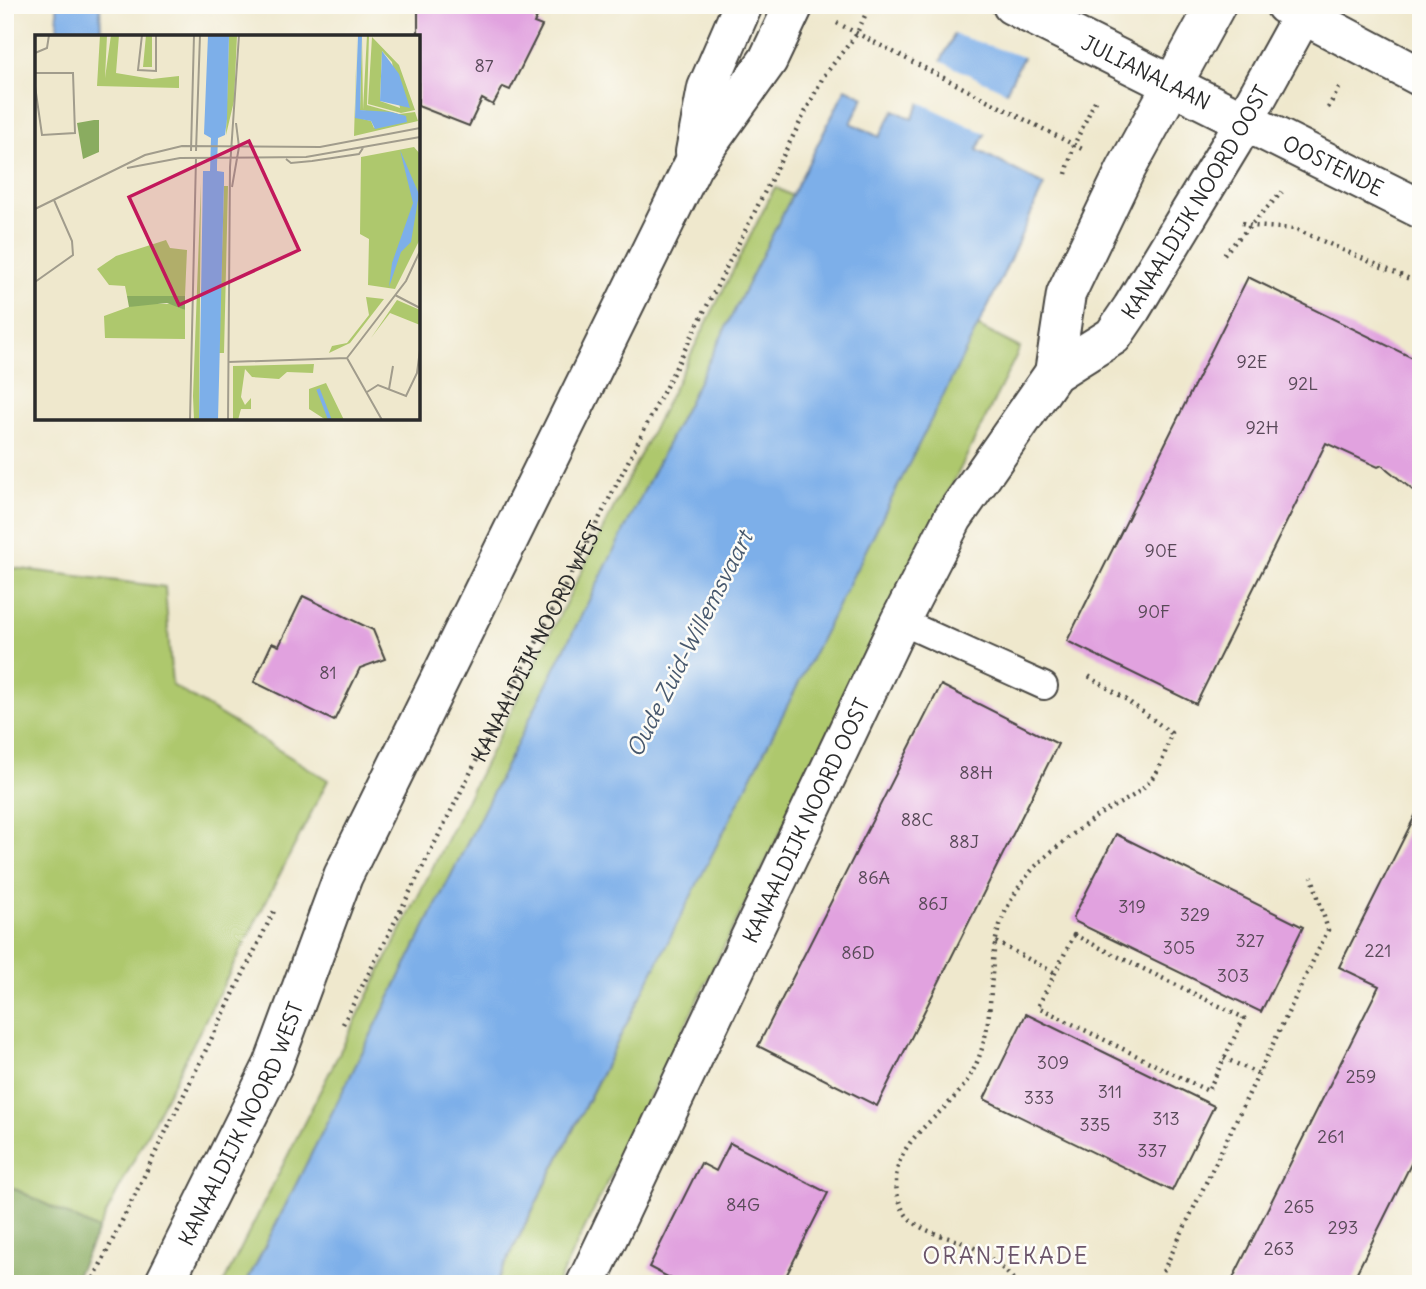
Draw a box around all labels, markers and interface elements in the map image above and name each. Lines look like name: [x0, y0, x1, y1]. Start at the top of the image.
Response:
street label: JULIANALAAN: [1077, 29, 1215, 115]
inset map: [35, 35, 420, 420]
house number: 87: [474, 54, 494, 77]
street label: KANAALDIJK NOORD OOST: [1115, 80, 1275, 324]
street label: OOSTENDE: [1278, 129, 1388, 202]
house number: 92E: [1237, 350, 1267, 373]
house number: 92L: [1288, 372, 1318, 395]
house number: 92H: [1245, 416, 1279, 439]
street label: KANAALDIJK NOORD WEST: [465, 516, 609, 766]
water label: Oude Zuid-Willemsvaart: [619, 523, 760, 762]
house number: 90E: [1145, 539, 1177, 562]
house number: 90F: [1138, 600, 1170, 623]
house number: 81: [319, 661, 337, 684]
street label: KANAALDIJK NOORD OOST: [736, 694, 875, 947]
house number: 88H: [959, 761, 993, 784]
house number: 88C: [901, 808, 933, 831]
house number: 88J: [949, 830, 979, 853]
house number: 86A: [858, 866, 890, 889]
house number: 86J: [918, 892, 948, 915]
house number: 319: [1118, 895, 1146, 918]
house number: 329: [1180, 903, 1210, 926]
house number: 327: [1236, 929, 1265, 952]
house number: 305: [1163, 936, 1195, 959]
house number: 221: [1365, 939, 1391, 962]
house number: 86D: [841, 941, 875, 964]
house number: 303: [1217, 964, 1249, 987]
street label: KANAALDIJK NOORD WEST: [172, 998, 309, 1250]
house number: 309: [1037, 1051, 1069, 1074]
house number: 259: [1346, 1065, 1376, 1088]
house number: 311: [1098, 1080, 1122, 1103]
house number: 333: [1024, 1086, 1054, 1109]
house number: 313: [1152, 1107, 1180, 1130]
house number: 335: [1080, 1113, 1110, 1136]
house number: 261: [1317, 1125, 1345, 1148]
house number: 337: [1137, 1139, 1167, 1162]
house number: 84G: [726, 1193, 760, 1216]
house number: 265: [1284, 1195, 1314, 1218]
house number: 293: [1328, 1216, 1358, 1239]
house number: 263: [1264, 1237, 1294, 1260]
district label: ORANJEKADE: [922, 1241, 1090, 1270]

